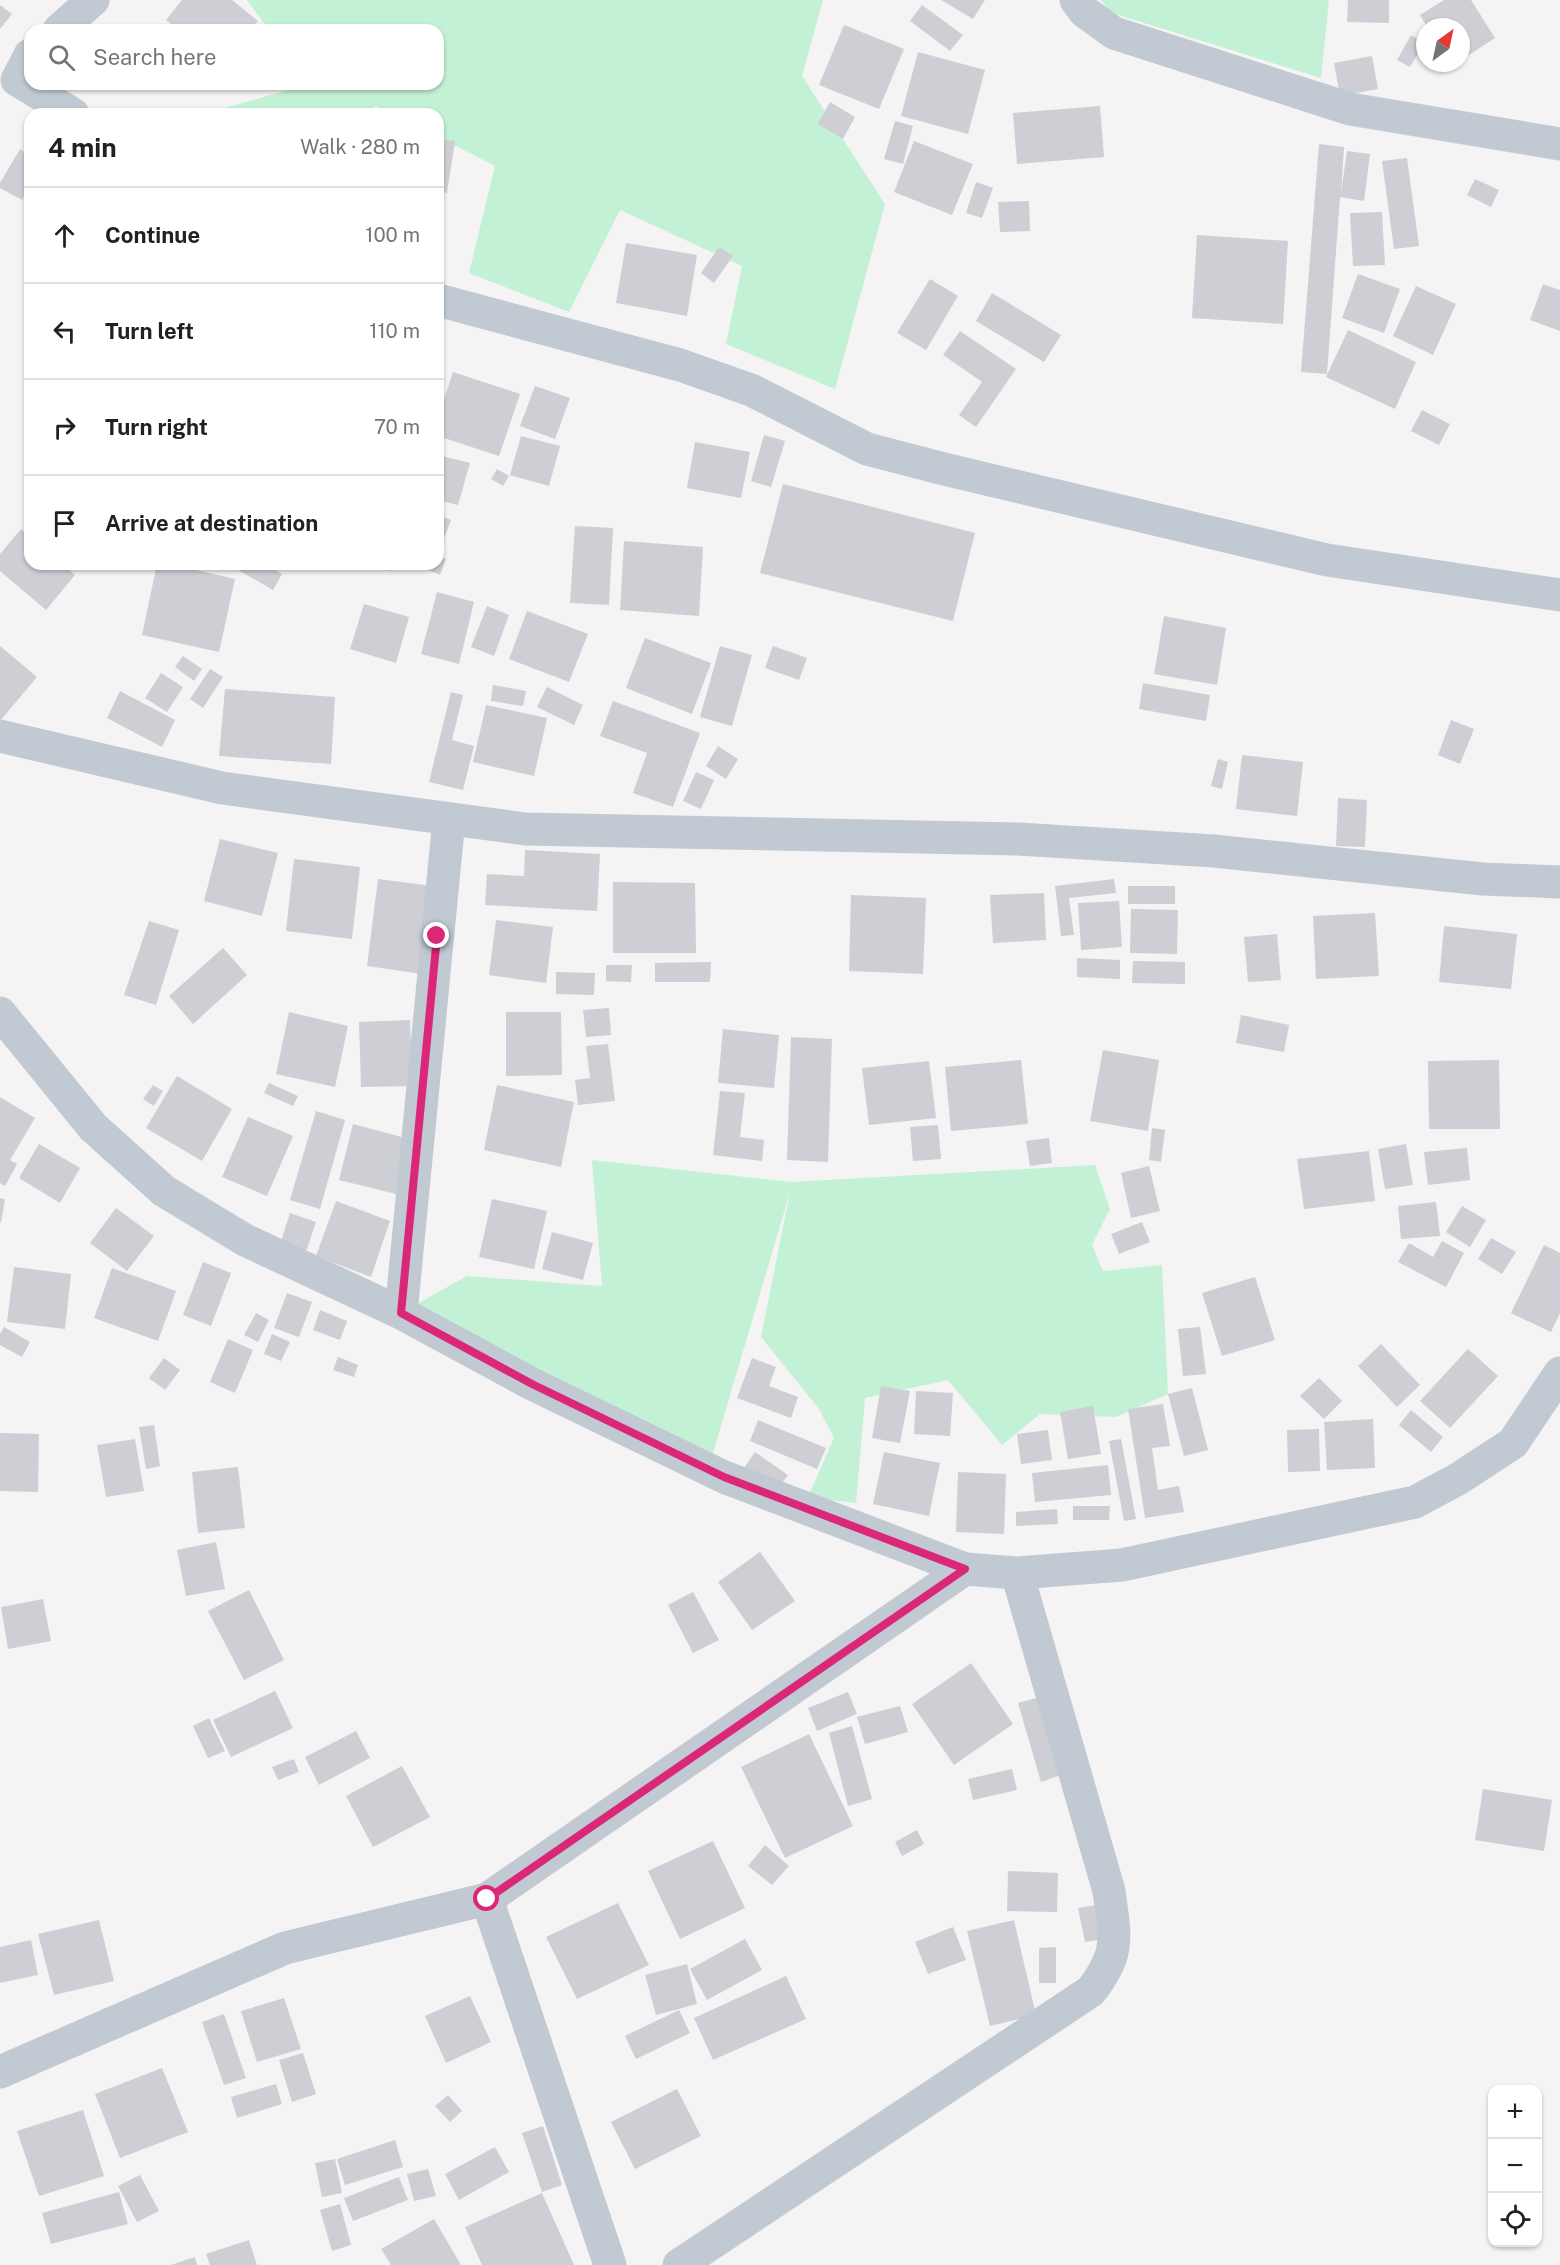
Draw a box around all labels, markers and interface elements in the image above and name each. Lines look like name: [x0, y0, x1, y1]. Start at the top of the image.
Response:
north arrow: [1416, 18, 1470, 72]
search box: [24, 24, 444, 90]
icon: search: [45, 41, 78, 74]
text: Search here: [93, 44, 217, 70]
text: 4 min: [48, 132, 117, 163]
text: Walk · 280 m: [300, 135, 420, 159]
icon: ahead: [48, 219, 81, 252]
text: Continue: [105, 222, 200, 248]
text: 100 m: [365, 223, 420, 247]
icon: left: [48, 315, 81, 348]
text: Turn left: [105, 318, 194, 344]
text: 110 m: [369, 319, 420, 343]
icon: right: [48, 411, 81, 444]
text: Turn right: [105, 414, 208, 440]
text: 70 m: [374, 415, 420, 439]
icon: arrive: [48, 507, 81, 540]
text: Arrive at destination: [105, 510, 318, 536]
route end: [423, 922, 449, 948]
route start: [473, 1885, 499, 1911]
map controls: [1488, 2085, 1542, 2247]
button: +: [1488, 2085, 1542, 2139]
button: −: [1488, 2139, 1542, 2193]
button: locate: [1488, 2193, 1542, 2247]

